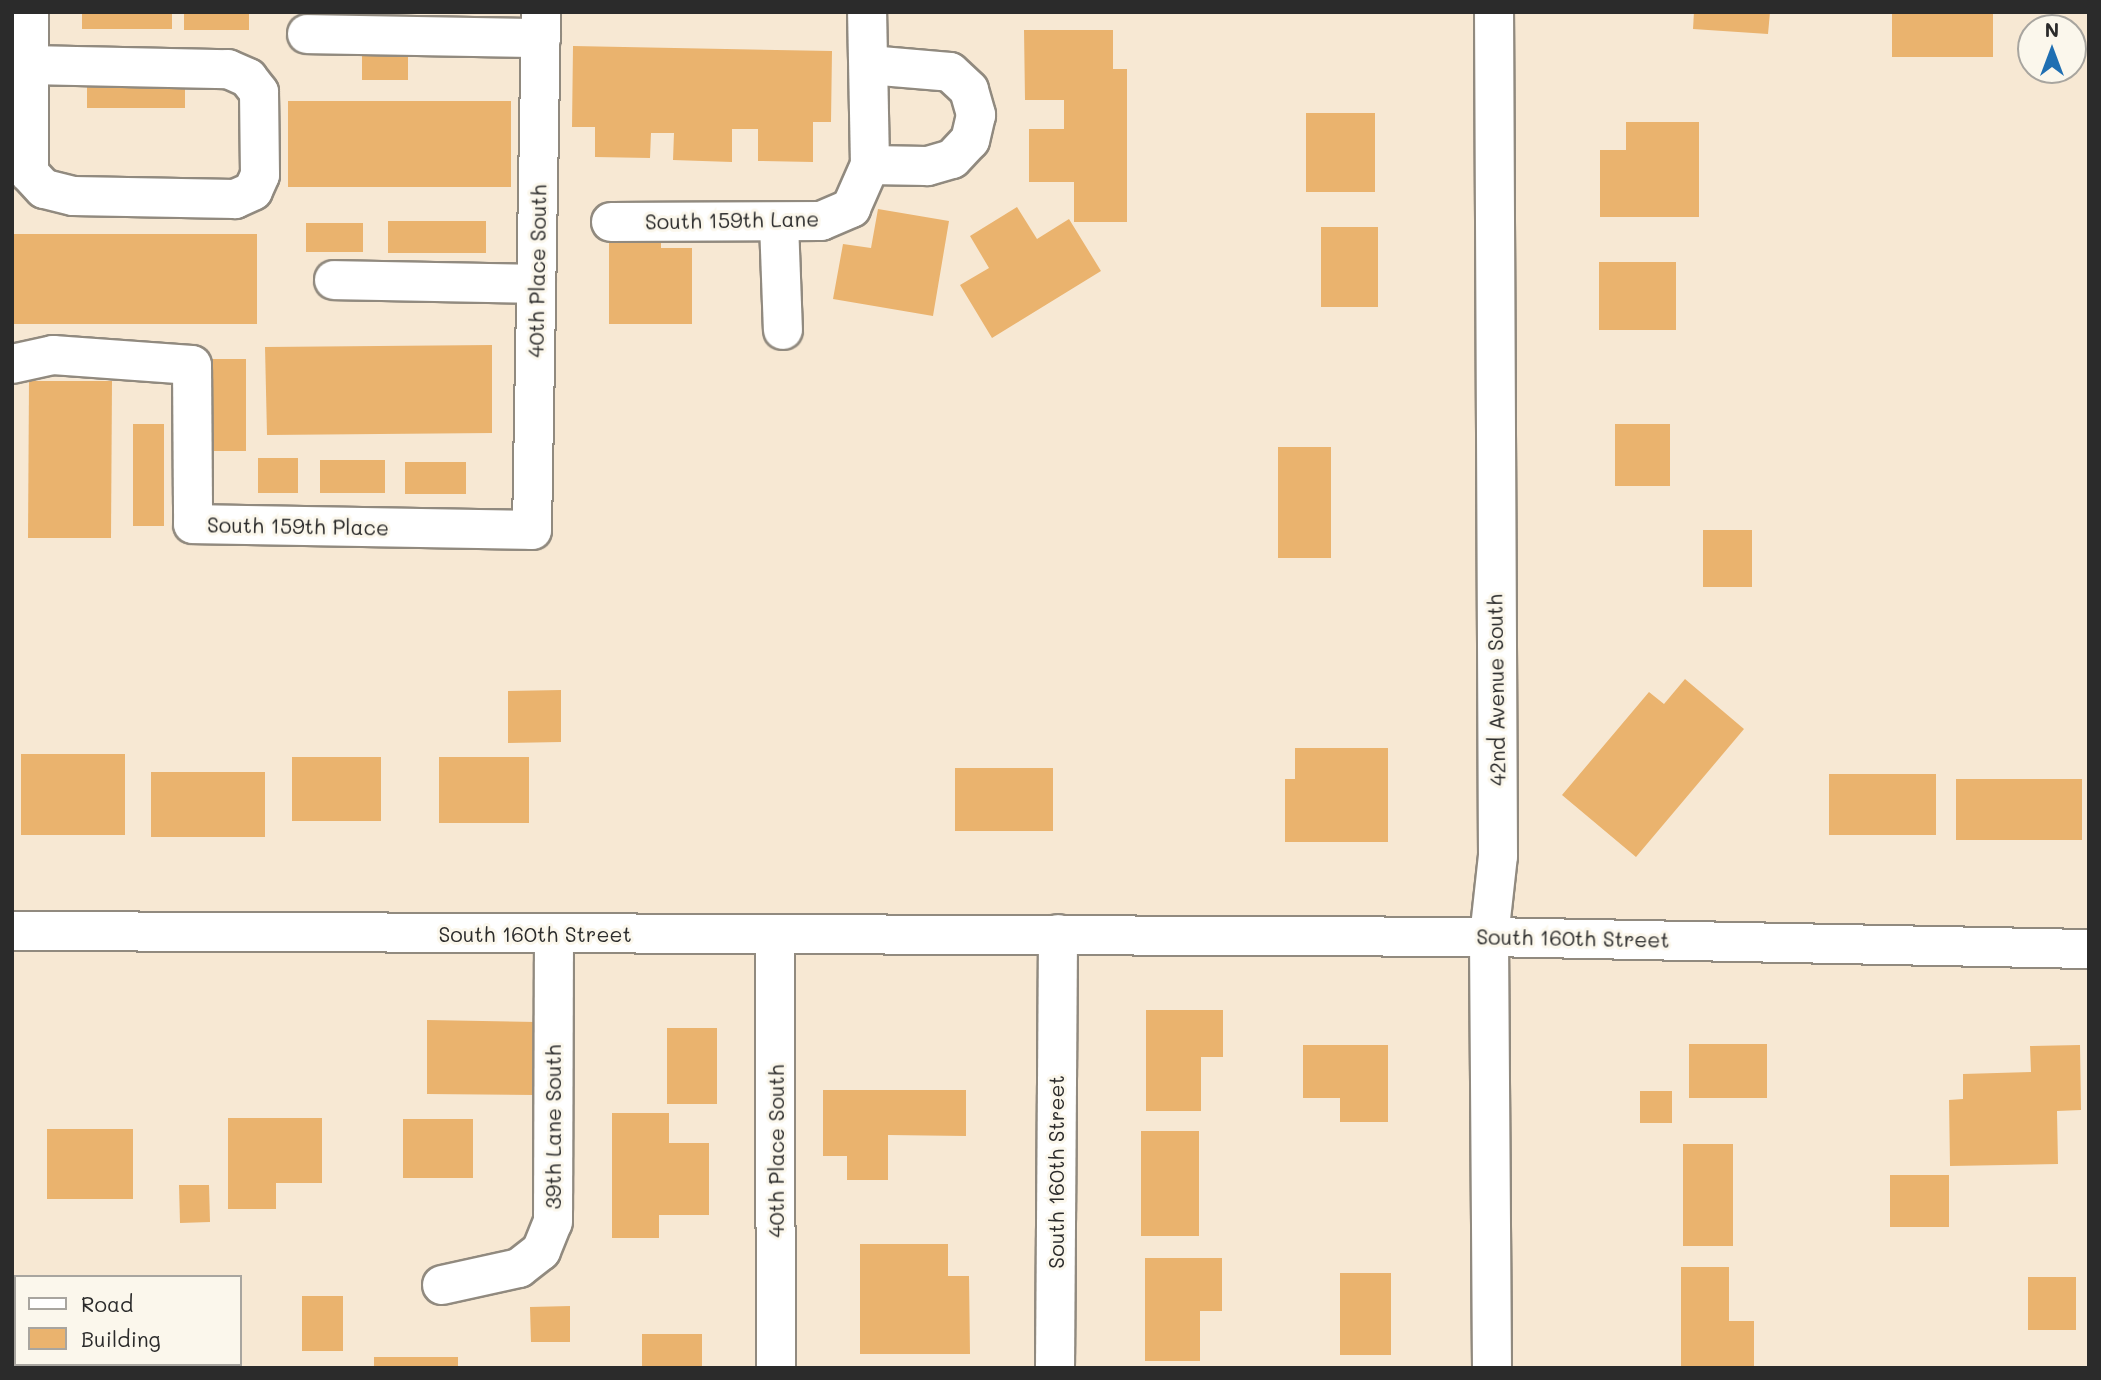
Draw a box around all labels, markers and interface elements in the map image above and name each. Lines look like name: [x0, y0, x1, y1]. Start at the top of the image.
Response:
north arrow: [2017, 14, 2087, 84]
text: N: [2045, 17, 2059, 42]
street label: 40th Place South: [523, 184, 551, 358]
street label: South 159th Lane: [645, 206, 819, 234]
street label: South 159th Place: [207, 512, 389, 540]
street label: 42nd Avenue South: [1482, 594, 1510, 786]
street label: South 160th Street: [438, 921, 632, 947]
street label: South 160th Street: [1476, 924, 1670, 952]
street label: 39th Lane South: [540, 1045, 566, 1209]
street label: 40th Place South: [763, 1064, 789, 1238]
street label: South 160th Street: [1043, 1075, 1069, 1269]
legend: [14, 1275, 242, 1366]
text: Road: [81, 1290, 133, 1317]
text: Building: [81, 1325, 161, 1352]

